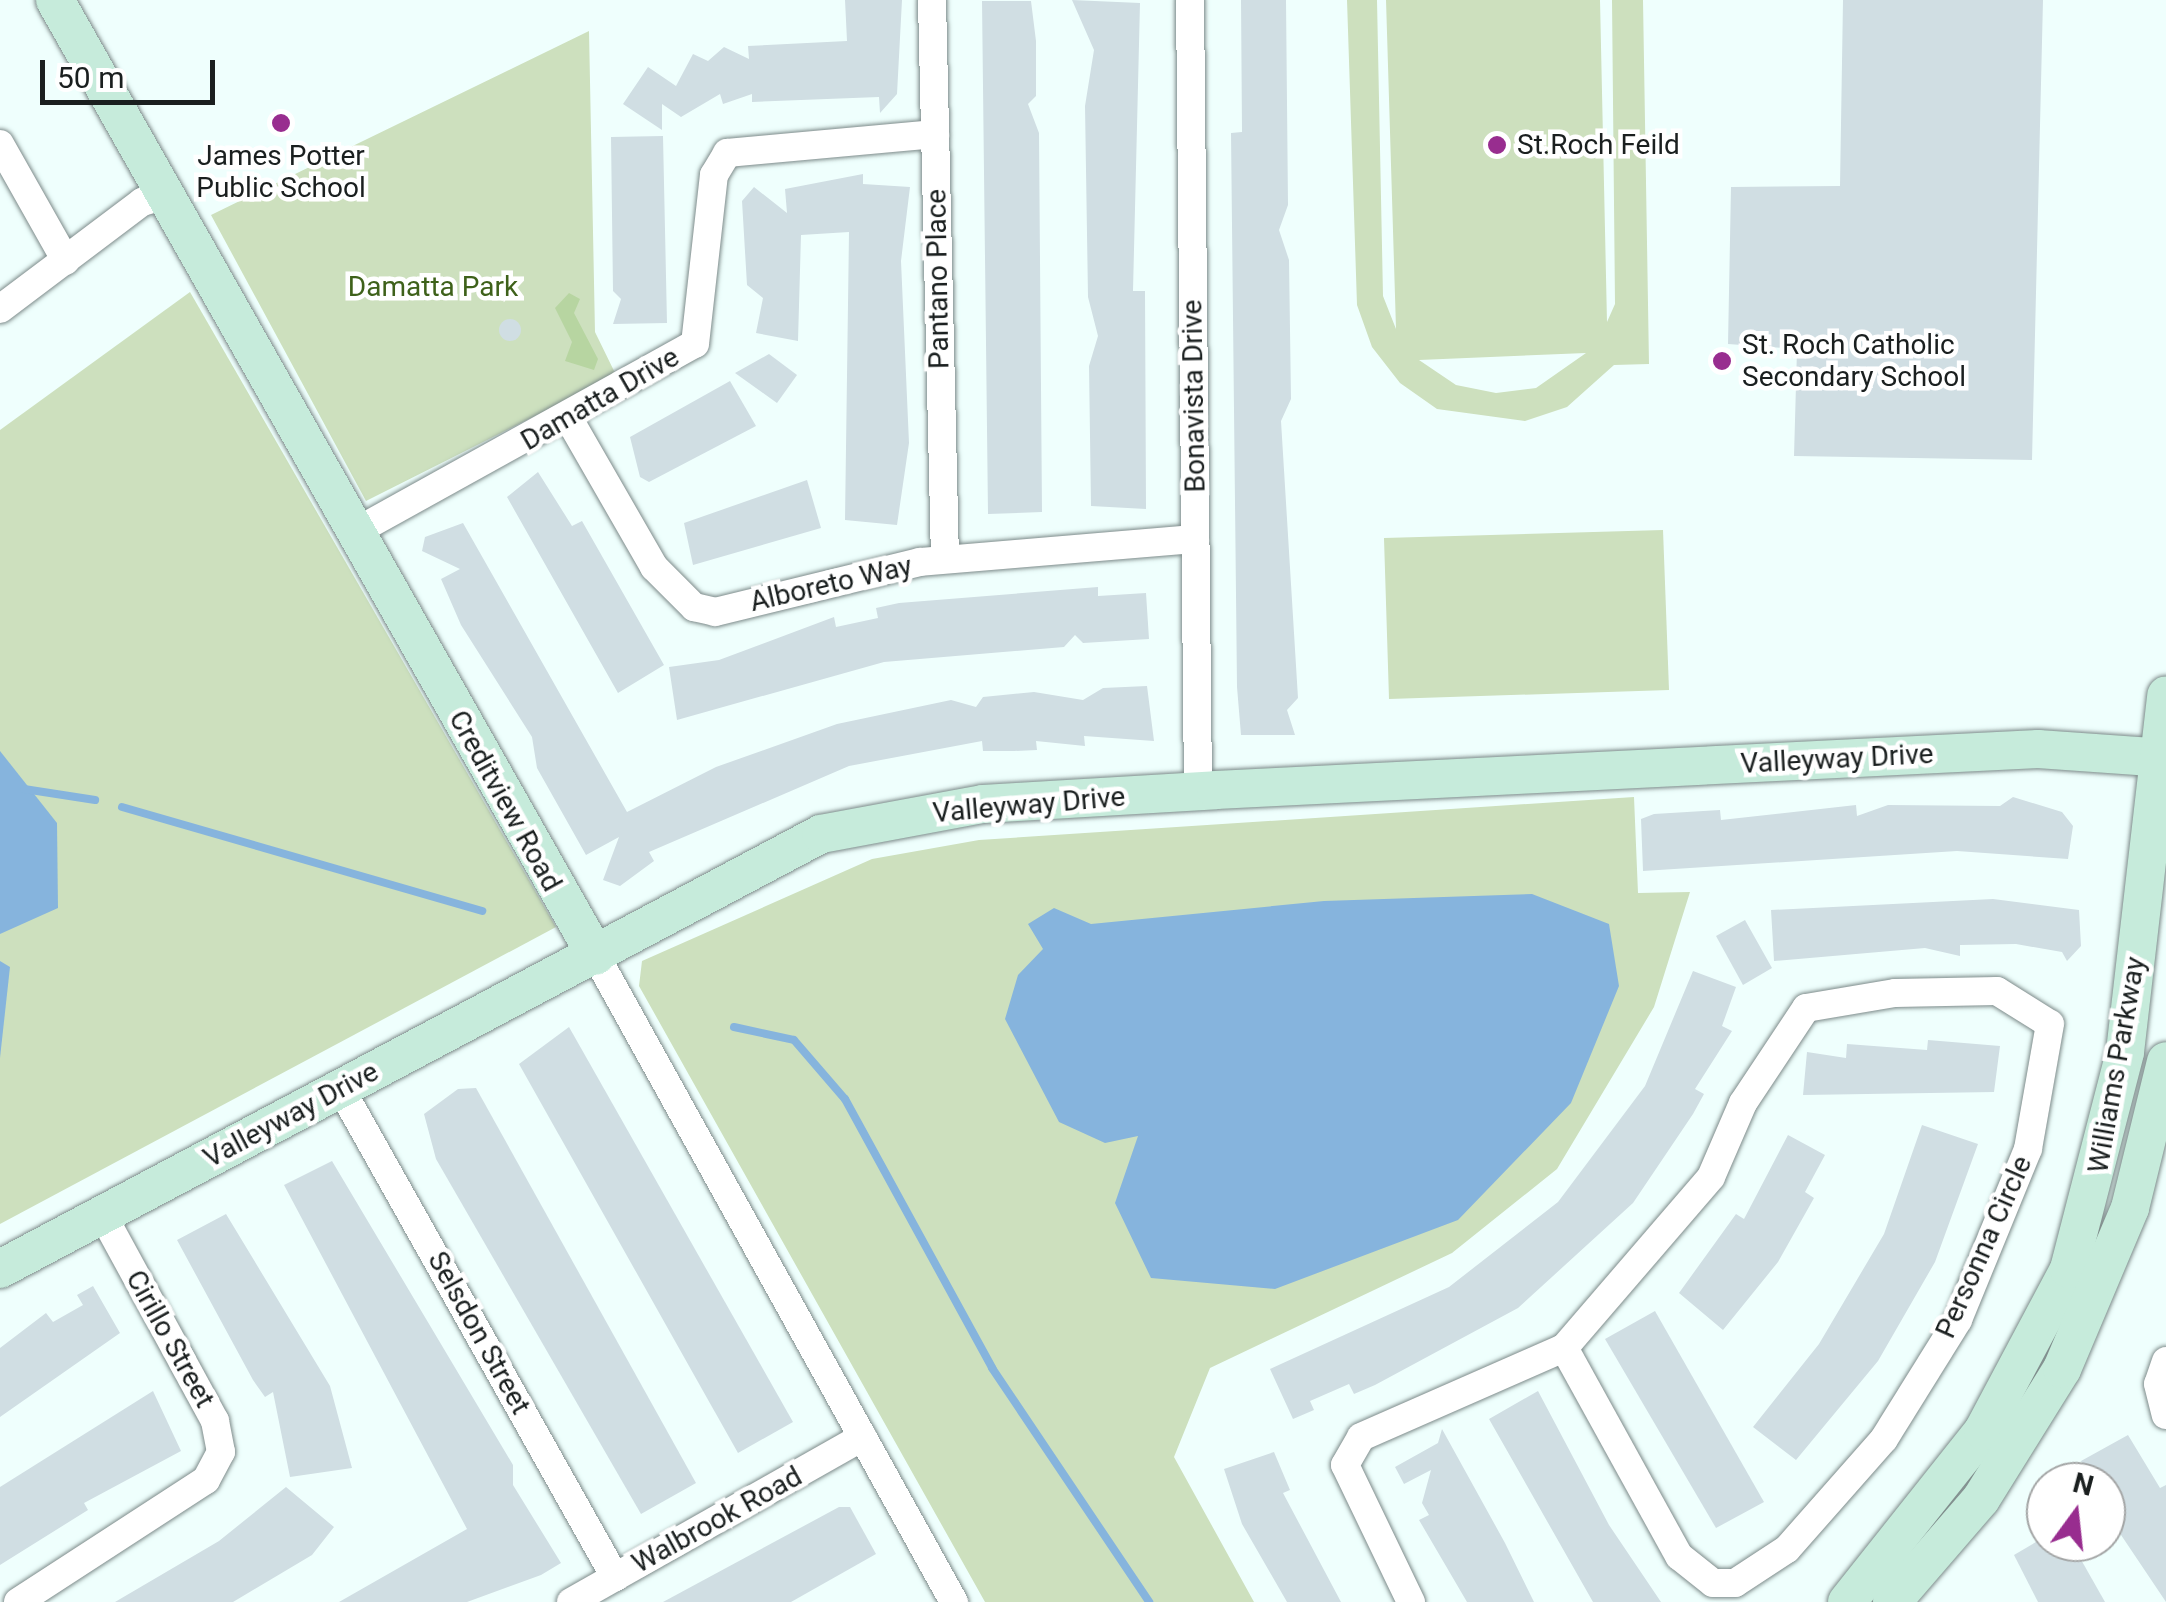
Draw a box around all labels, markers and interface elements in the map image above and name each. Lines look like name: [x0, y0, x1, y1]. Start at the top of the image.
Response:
scale bar: [45, 40, 220, 102]
text: 50 m: [57, 60, 124, 95]
marker: James Potter Public School: [270, 112, 292, 134]
place label: St.Roch Feild: [1517, 128, 1680, 162]
marker: St.Roch Feild: [1486, 134, 1508, 156]
place label: James Potter Public School: [196, 139, 366, 205]
street label: Pantano Place: [920, 189, 956, 369]
park label: Damatta Park: [348, 270, 518, 304]
street label: Bonavista Drive: [1176, 299, 1212, 493]
place label: St. Roch Catholic Secondary School: [1742, 328, 1966, 394]
street label: Damatta Drive: [515, 340, 685, 458]
marker: St. Roch Catholic Secondary School: [1711, 350, 1733, 372]
street label: Alboreto Way: [747, 549, 915, 619]
street label: Creditview Road: [441, 705, 569, 897]
street label: Valleyway Drive: [1740, 737, 1934, 781]
street label: Valleyway Drive: [931, 780, 1127, 830]
street label: Williams Parkway: [2081, 954, 2153, 1176]
street label: Valleyway Drive: [198, 1055, 384, 1175]
street label: Personna Circle: [1929, 1151, 2039, 1343]
street label: Selsdon Street: [420, 1246, 538, 1420]
street label: Cirillo Street: [119, 1265, 221, 1413]
street label: Walbrook Road: [626, 1460, 808, 1580]
north arrow: [2026, 1462, 2126, 1562]
text: N: [2070, 1466, 2097, 1503]

